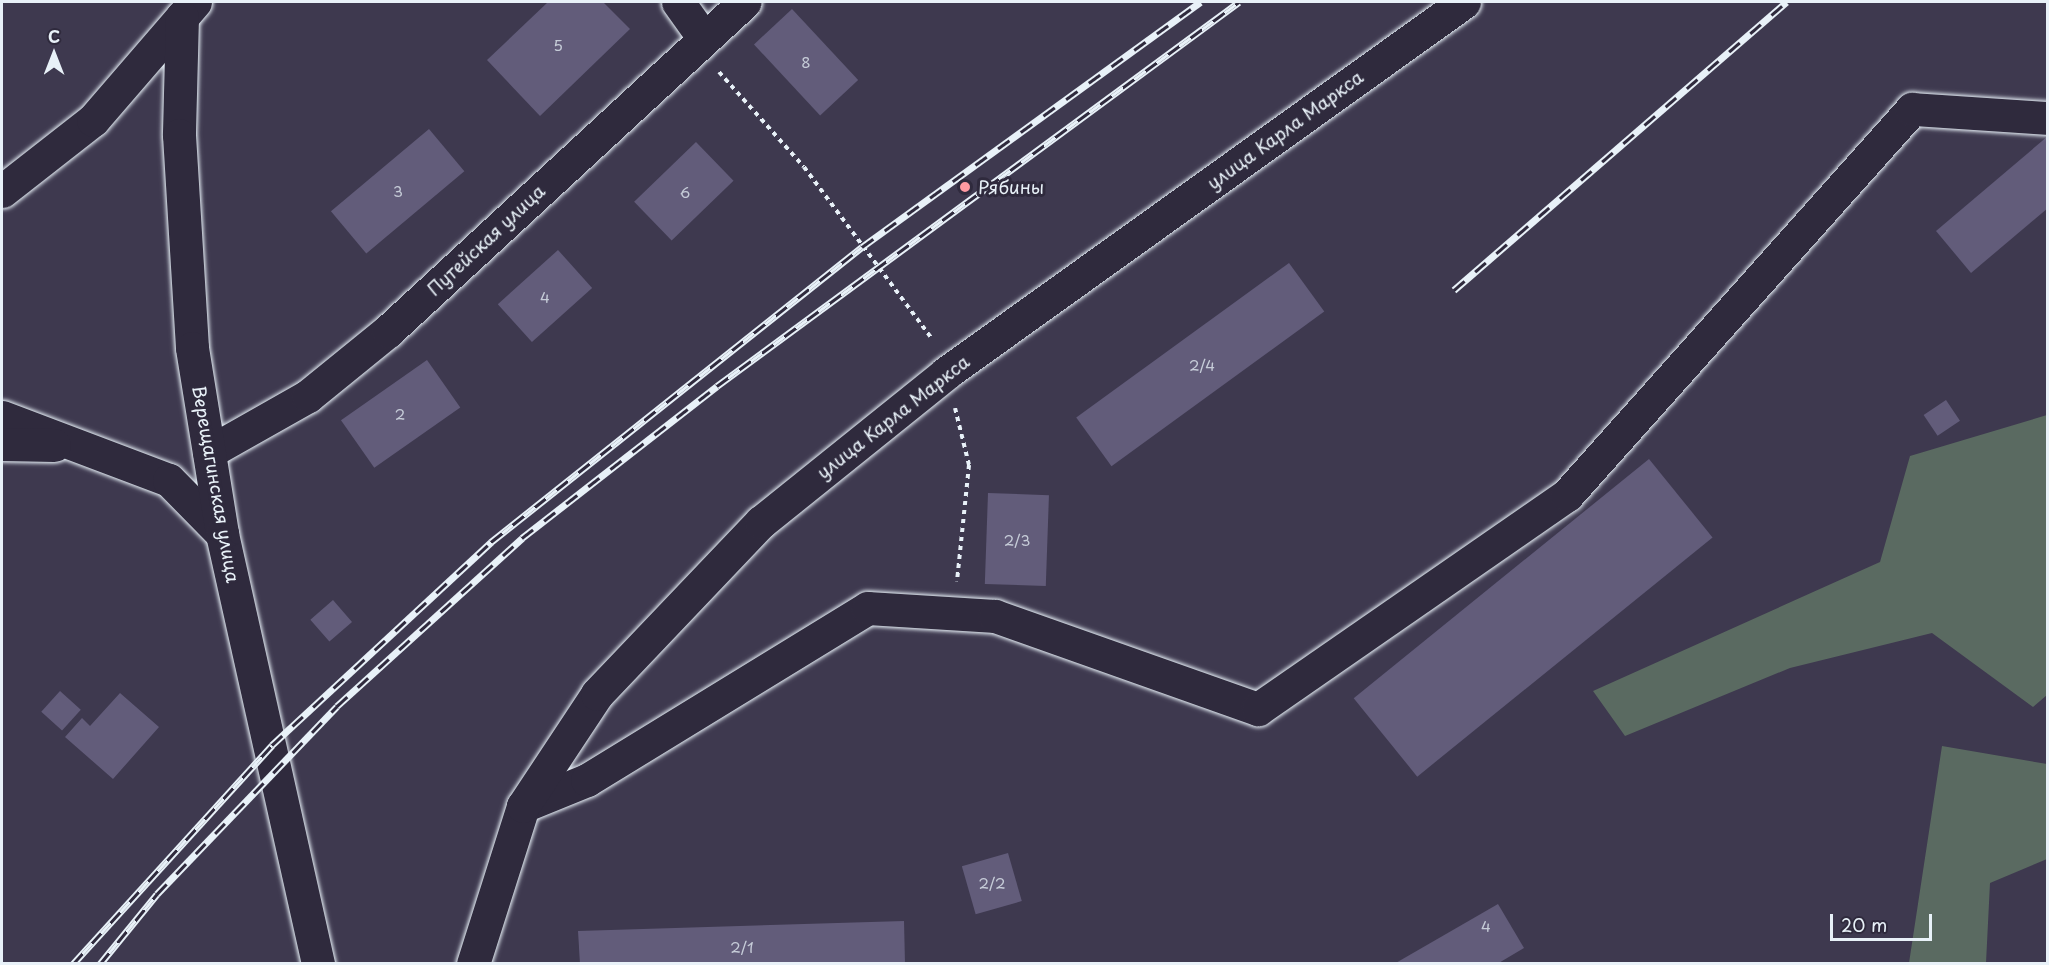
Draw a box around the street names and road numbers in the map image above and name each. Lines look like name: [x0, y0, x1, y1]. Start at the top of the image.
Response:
street label: улица Карла Маркса: [1202, 66, 1368, 194]
street label: Путейская улица: [422, 180, 550, 300]
street label: улица Карла Маркса: [812, 351, 974, 483]
street label: Верещагинская улица: [188, 383, 244, 585]

